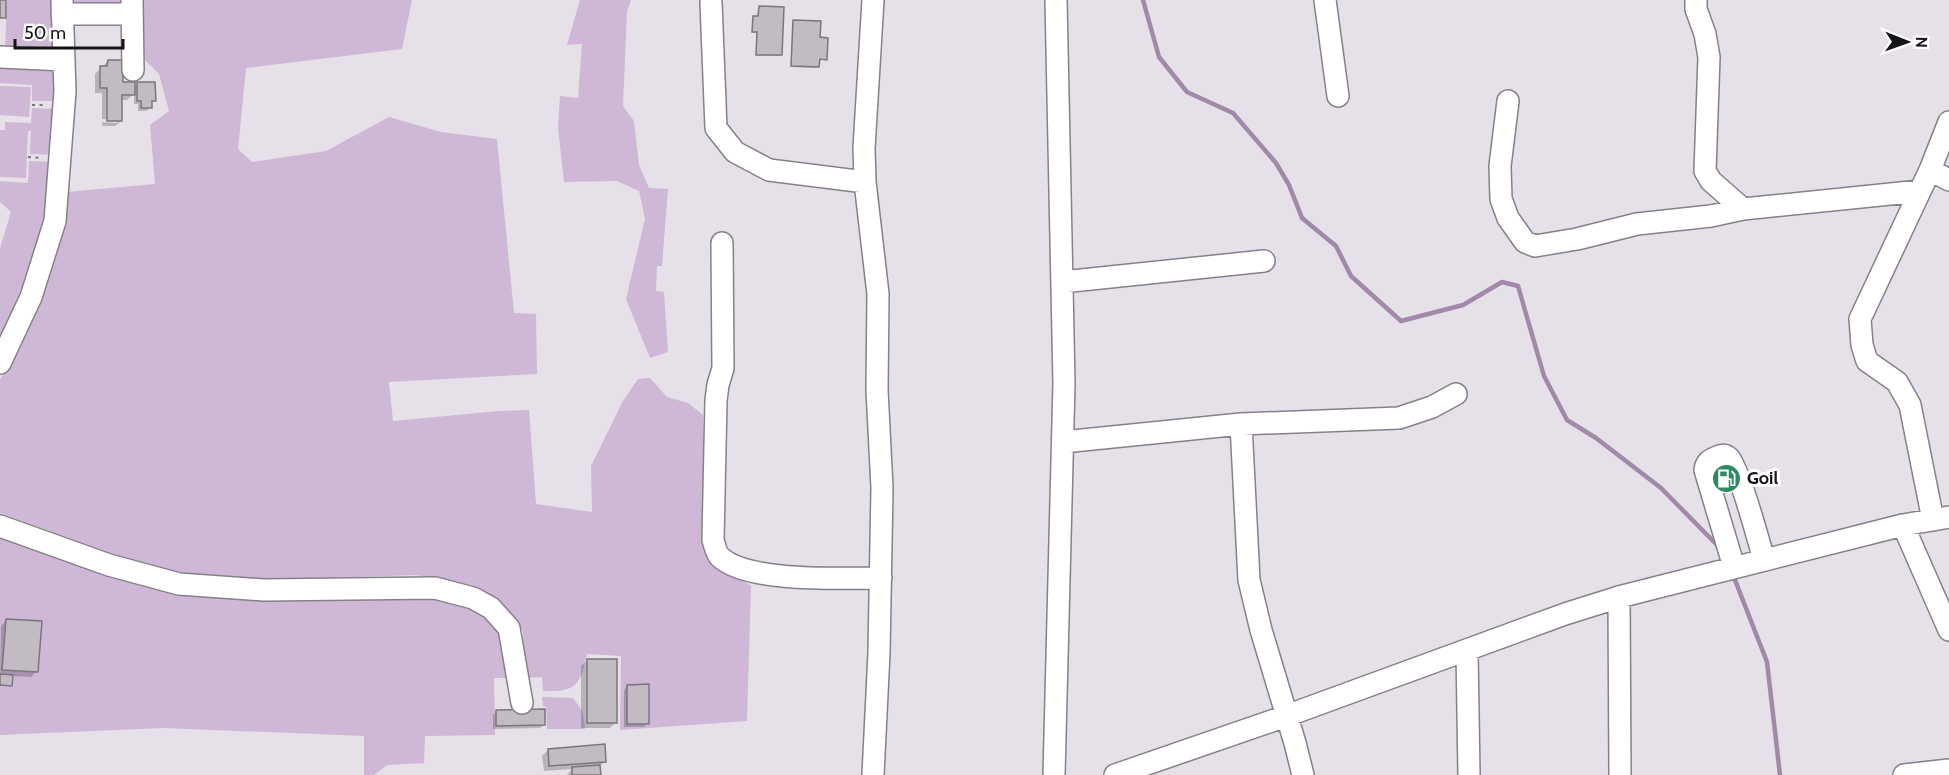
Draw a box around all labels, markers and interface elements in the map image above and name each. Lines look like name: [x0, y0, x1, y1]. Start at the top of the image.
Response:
scale bar: [15, 12, 123, 50]
north arrow: [1877, 12, 1937, 72]
text: 50 m: [24, 22, 66, 44]
text: N: [1912, 36, 1931, 48]
fuel station icon: Goil: [1710, 462, 1742, 494]
place label: Goil: [1747, 467, 1778, 489]

